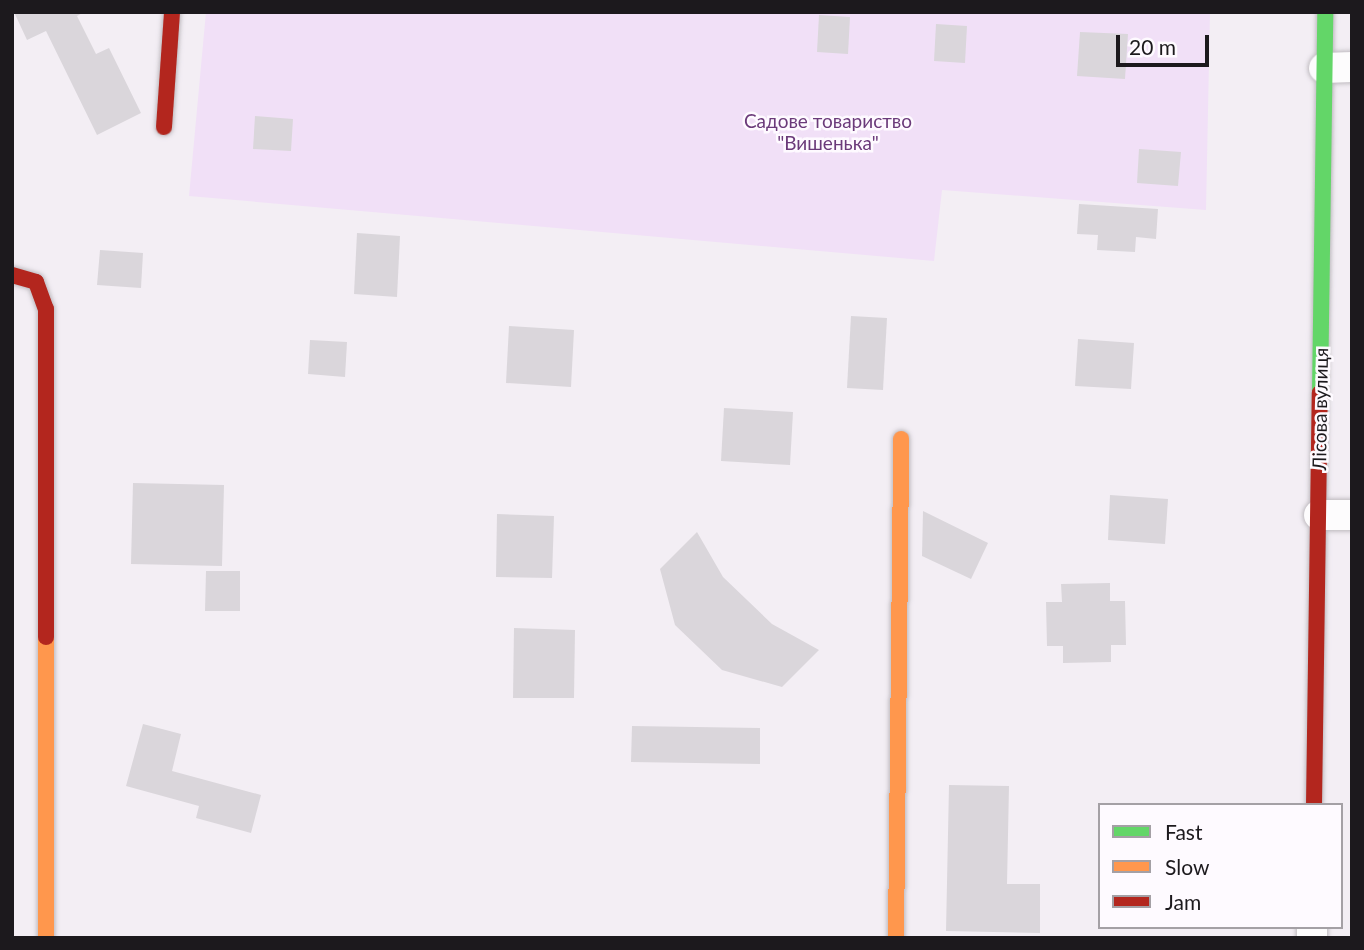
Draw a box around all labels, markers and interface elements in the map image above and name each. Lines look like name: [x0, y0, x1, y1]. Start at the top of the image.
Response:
scale bar: [1119, 21, 1212, 65]
text: 20 m: [1129, 34, 1176, 59]
park label: Садове товариство "Вишенька": [744, 110, 912, 154]
street label: Лісова вулиця: [1308, 348, 1332, 470]
legend: [1098, 803, 1343, 929]
text: Fast: [1165, 819, 1202, 844]
text: Slow: [1165, 854, 1209, 879]
text: Jam: [1165, 889, 1201, 914]

